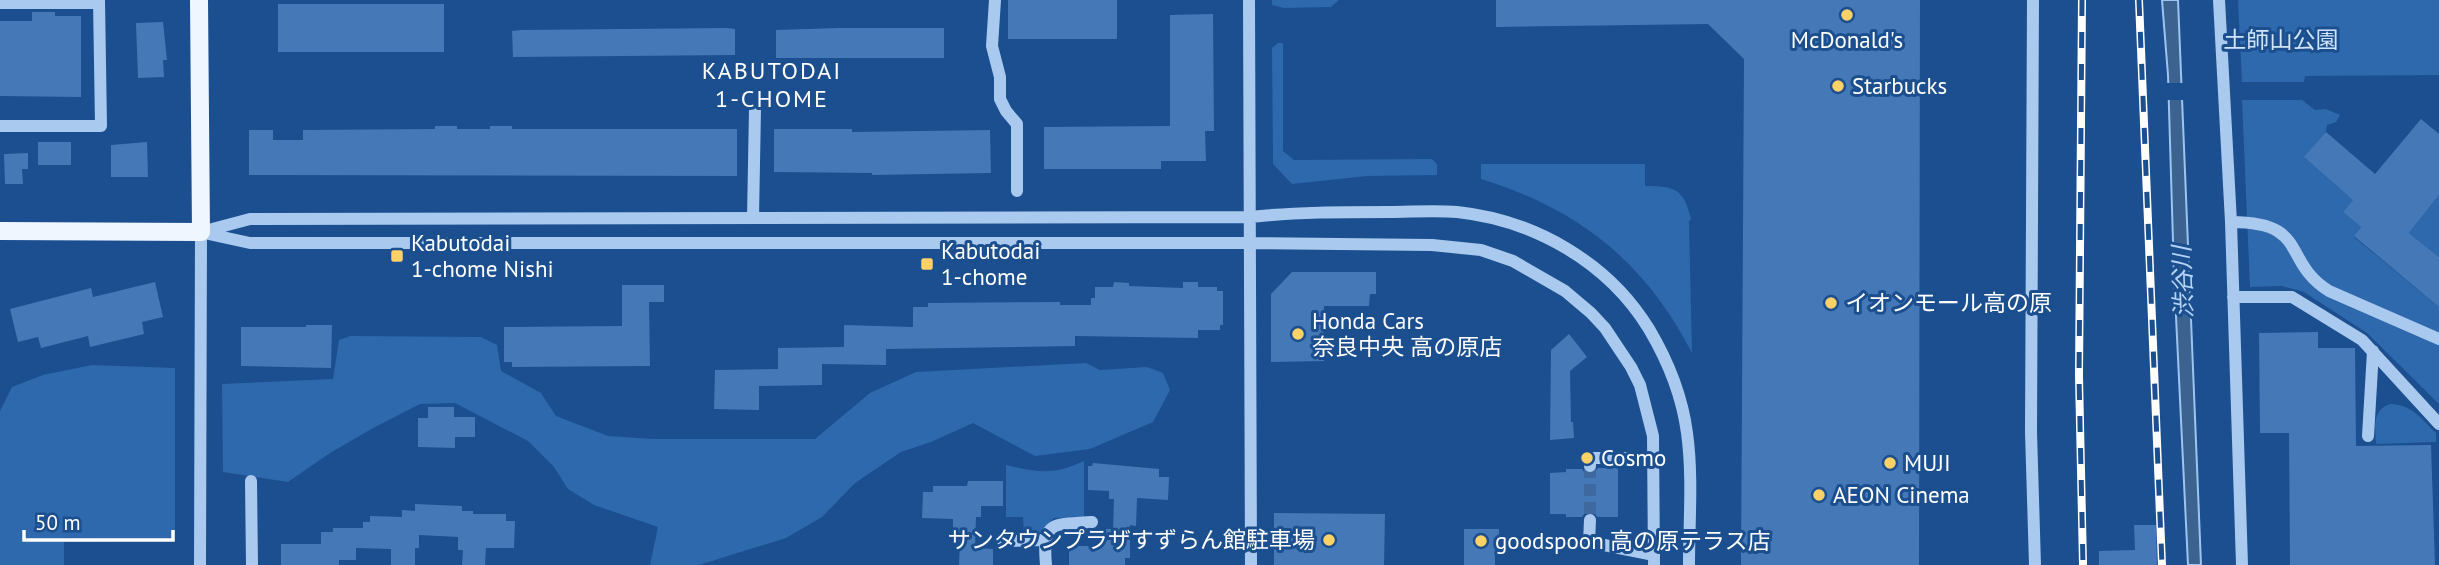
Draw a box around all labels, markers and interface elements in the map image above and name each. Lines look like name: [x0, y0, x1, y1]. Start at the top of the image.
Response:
marker: McDonald's: [1839, 7, 1855, 23]
place label: McDonald's: [1791, 25, 1903, 54]
park label: 土師山公園: [2224, 25, 2339, 54]
district label: KABUTODAI 1-CHOME: [702, 55, 842, 114]
place label: Starbucks: [1852, 71, 1947, 100]
marker: Starbucks: [1830, 78, 1846, 94]
place label: Kabutodai 1-chome Nishi: [411, 228, 554, 283]
place label: Kabutodai 1-chome: [941, 236, 1040, 291]
water label: 渋谷川: [2166, 243, 2199, 319]
marker: Kabutodai 1-chome Nishi: [389, 248, 405, 264]
marker: Kabutodai 1-chome: [919, 256, 935, 272]
place label: イオンモール高の原: [1845, 288, 2052, 317]
marker: イオンモール高の原: [1823, 295, 1839, 311]
place label: Honda Cars 奈良中央 高の原店: [1312, 306, 1502, 361]
marker: Honda Cars 奈良中央 高の原店: [1290, 326, 1306, 342]
place label: Cosmo: [1601, 443, 1666, 472]
place label: MUJI: [1904, 448, 1951, 477]
marker: Cosmo: [1579, 450, 1595, 466]
marker: MUJI: [1882, 455, 1898, 471]
place label: AEON Cinema: [1833, 480, 1970, 509]
marker: AEON Cinema: [1811, 487, 1827, 503]
scale bar: [24, 498, 173, 542]
text: 50 m: [35, 509, 81, 536]
place label: サンタウンプラザすずらん館駐車場: [948, 525, 1315, 554]
place label: goodspoon 高の原テラス店: [1495, 526, 1770, 555]
marker: サンタウンプラザすずらん館駐車場: [1321, 532, 1337, 548]
marker: goodspoon 高の原テラス店: [1473, 533, 1489, 549]

